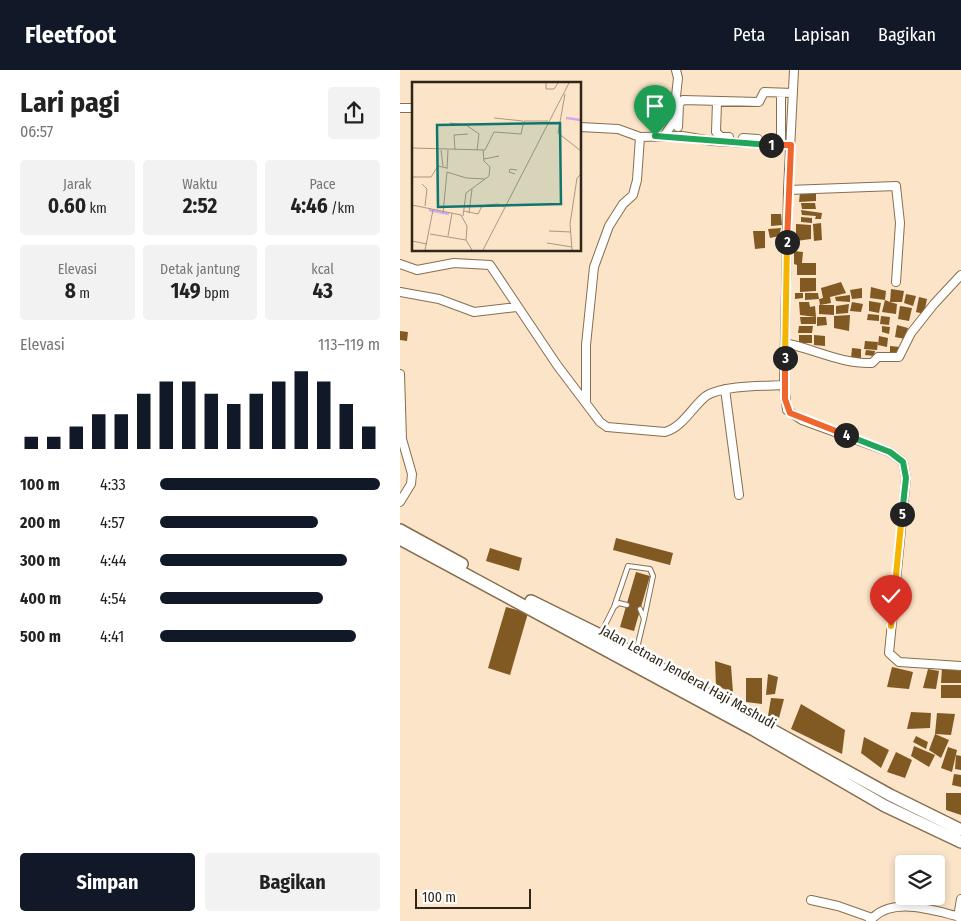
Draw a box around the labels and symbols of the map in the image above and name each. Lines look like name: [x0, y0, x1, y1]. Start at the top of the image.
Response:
inset map: [412, 82, 581, 251]
pin: [634, 85, 676, 136]
pin: 1: [758, 132, 784, 158]
pin: 2: [774, 230, 800, 254]
pin: 3: [772, 346, 798, 370]
pin: 4: [834, 422, 858, 448]
pin: 5: [890, 502, 914, 526]
pin: [870, 575, 912, 626]
street label: Jalan Letnan Jenderal Haji Mashudi: [597, 621, 779, 733]
scale bar: [415, 886, 531, 909]

